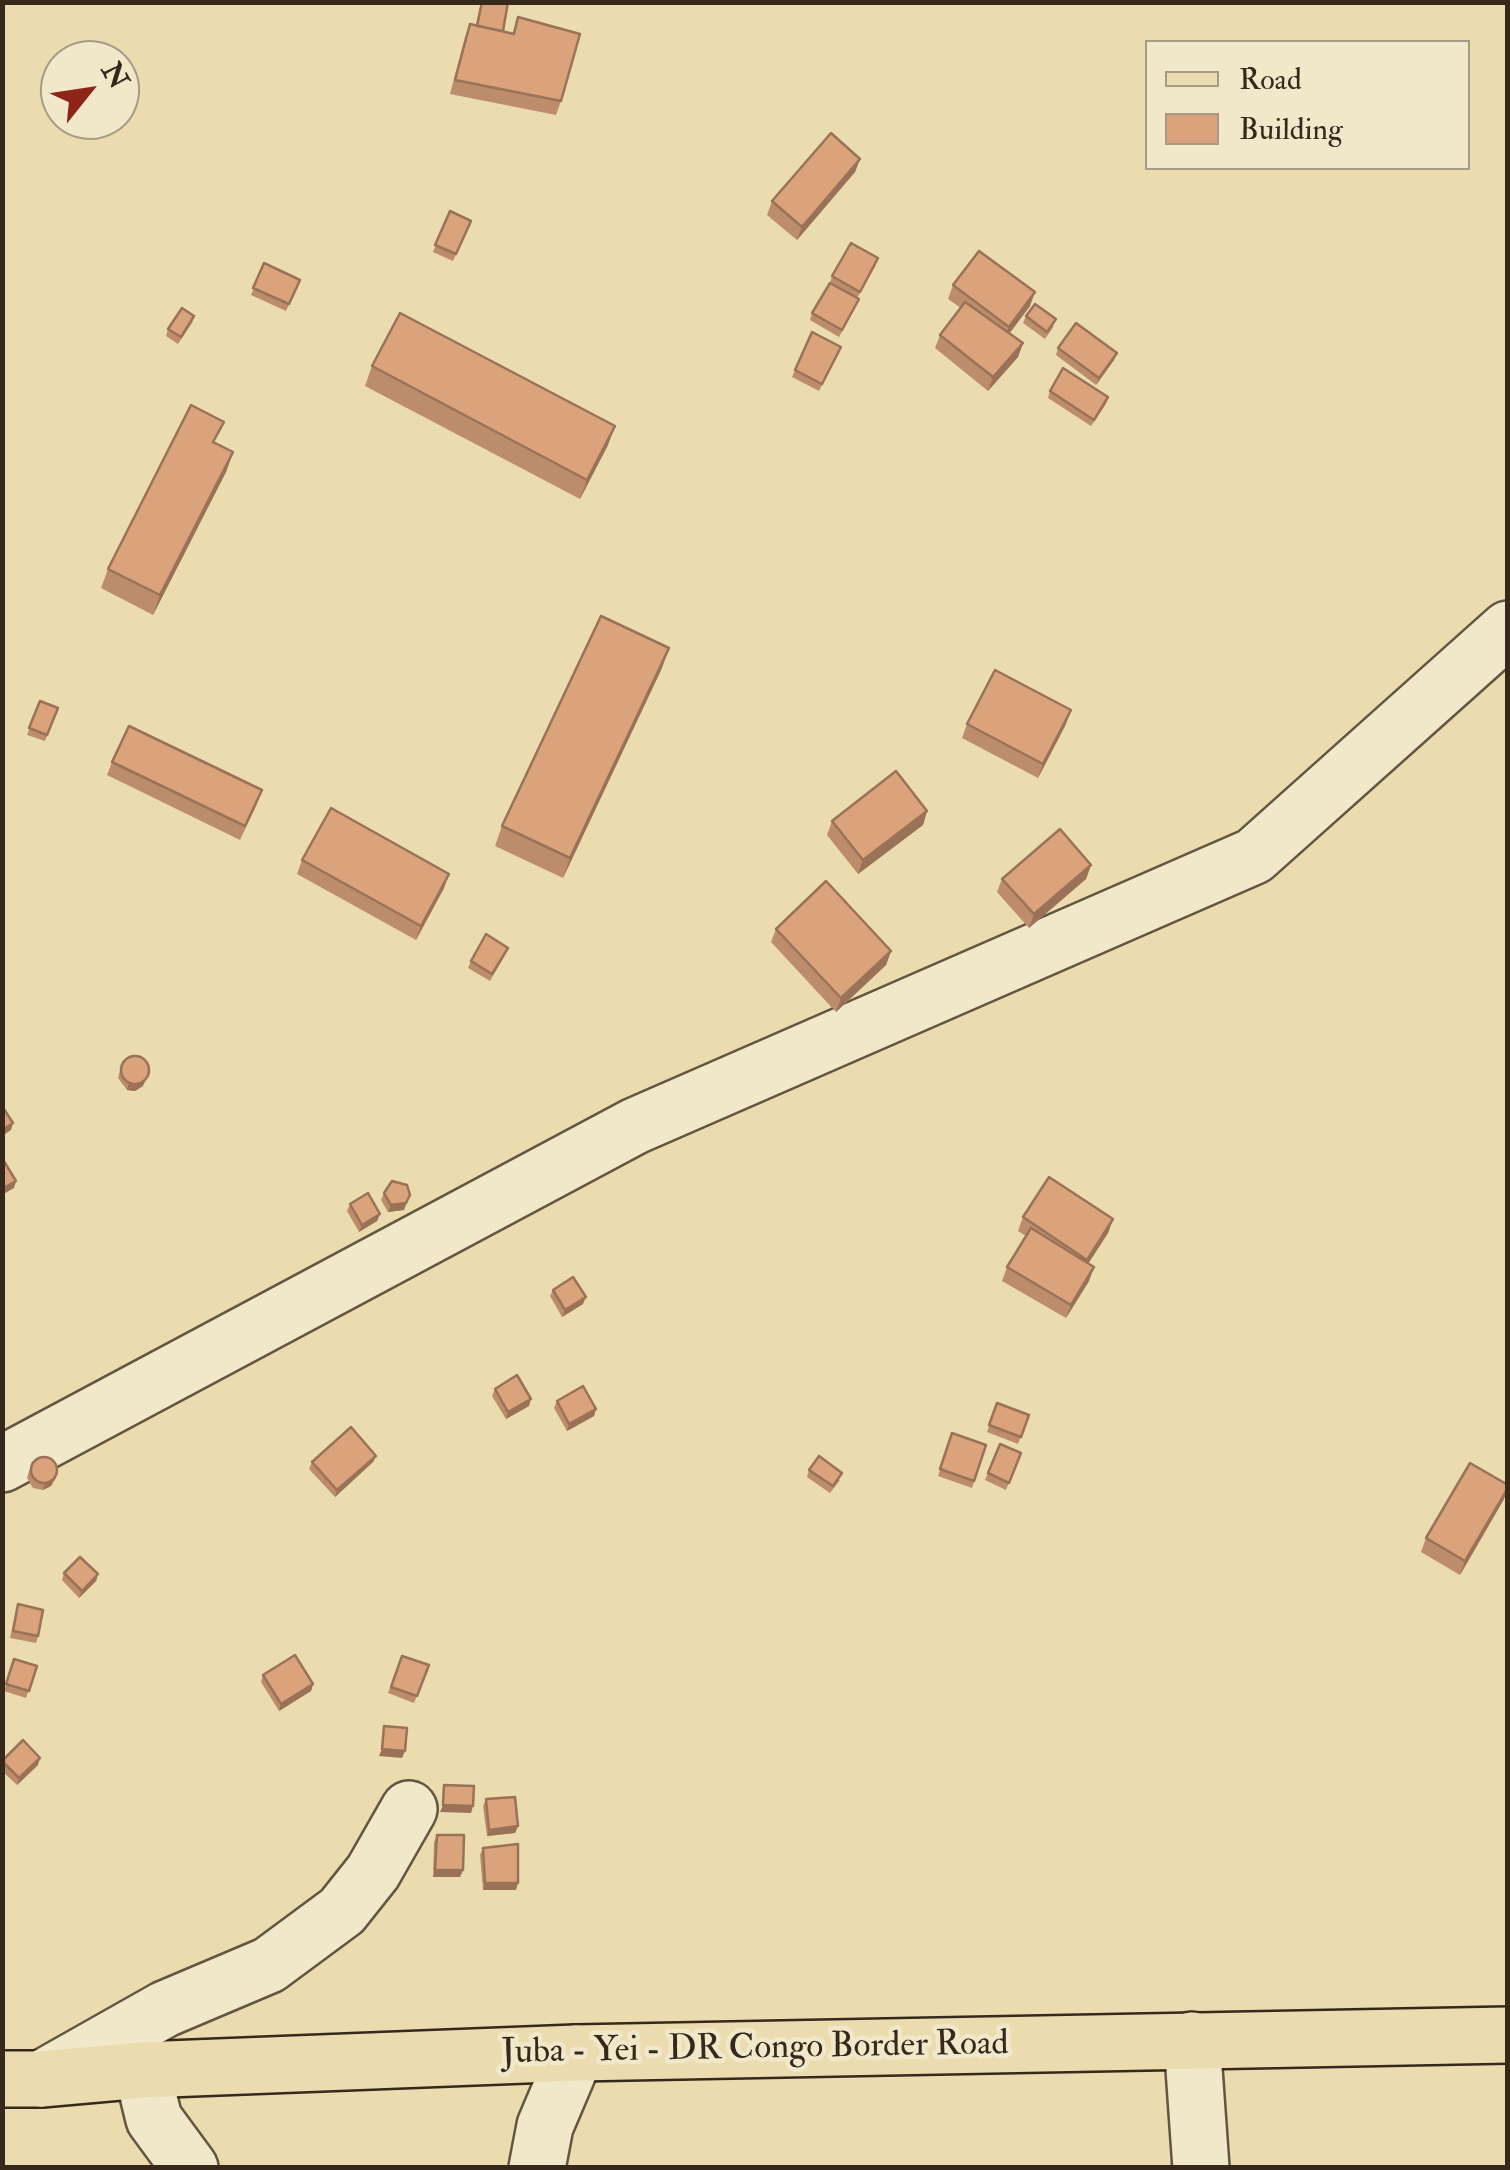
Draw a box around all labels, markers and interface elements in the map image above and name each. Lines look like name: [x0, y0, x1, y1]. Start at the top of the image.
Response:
north arrow: [40, 40, 140, 140]
legend: [1145, 40, 1470, 170]
text: N: [93, 56, 136, 95]
text: Road: [1239, 61, 1302, 98]
text: Building: [1239, 111, 1343, 148]
street label: Juba - Yei - DR Congo Border Road: [501, 2025, 1009, 2075]

